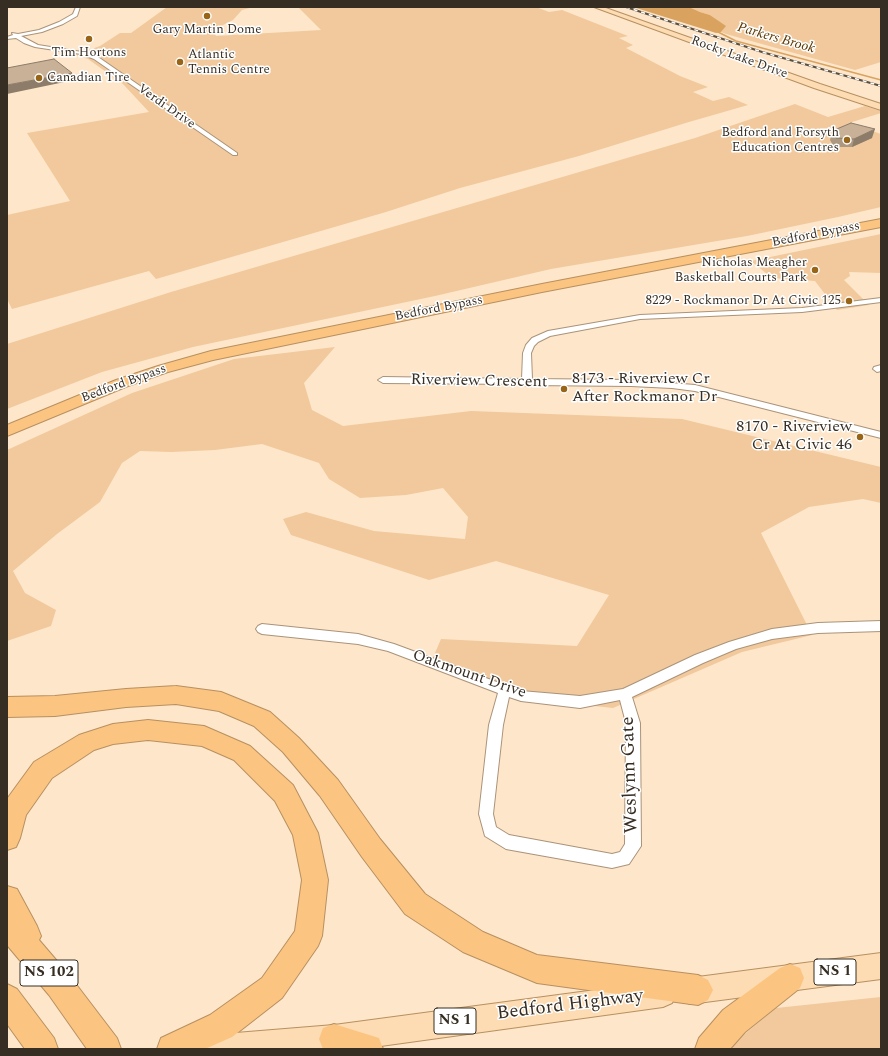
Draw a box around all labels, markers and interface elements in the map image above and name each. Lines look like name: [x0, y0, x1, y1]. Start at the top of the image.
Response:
marker: Gary Martin Dome: [202, 11, 212, 21]
water label: Parkers Brook: [735, 20, 817, 58]
place label: Gary Martin Dome: [152, 22, 262, 38]
street label: Rocky Lake Drive: [689, 33, 789, 83]
marker: Tim Hortons: [84, 34, 94, 44]
place label: Tim Hortons: [52, 45, 126, 61]
place label: Atlantic Tennis Centre: [188, 47, 270, 78]
marker: Atlantic Tennis Centre: [175, 57, 185, 67]
place label: Canadian Tire: [47, 70, 129, 86]
marker: Canadian Tire: [34, 73, 44, 83]
street label: Verdi Drive: [134, 81, 198, 133]
place label: Bedford and Forsyth Education Centres: [721, 125, 839, 156]
marker: Bedford and Forsyth Education Centres: [842, 135, 852, 145]
street label: Bedford Bypass: [771, 219, 861, 251]
place label: Nicholas Meagher Basketball Courts Park: [675, 255, 807, 286]
marker: Nicholas Meagher Basketball Courts Park: [810, 265, 820, 275]
street label: Bedford Bypass: [394, 293, 484, 325]
place label: 8229 - Rockmanor Dr At Civic 125: [646, 293, 841, 309]
marker: 8229 - Rockmanor Dr At Civic 125: [844, 296, 854, 306]
street label: Bedford Bypass: [79, 361, 169, 407]
place label: 8173 - Riverview Cr After Rockmanor Dr: [572, 370, 717, 408]
street label: Riverview Crescent: [410, 371, 548, 393]
marker: 8173 - Riverview Cr After Rockmanor Dr: [559, 384, 569, 394]
place label: 8170 - Riverview Cr At Civic 46: [736, 418, 852, 456]
marker: 8170 - Riverview Cr At Civic 46: [855, 432, 865, 442]
street label: Oakmount Drive: [410, 647, 528, 703]
street label: Weslynn Gate: [618, 716, 644, 834]
road number: NS 1: [814, 959, 856, 985]
road number: NS 102: [20, 960, 78, 986]
street label: Bedford Highway: [496, 986, 644, 1026]
road number: NS 1: [434, 1008, 476, 1034]

